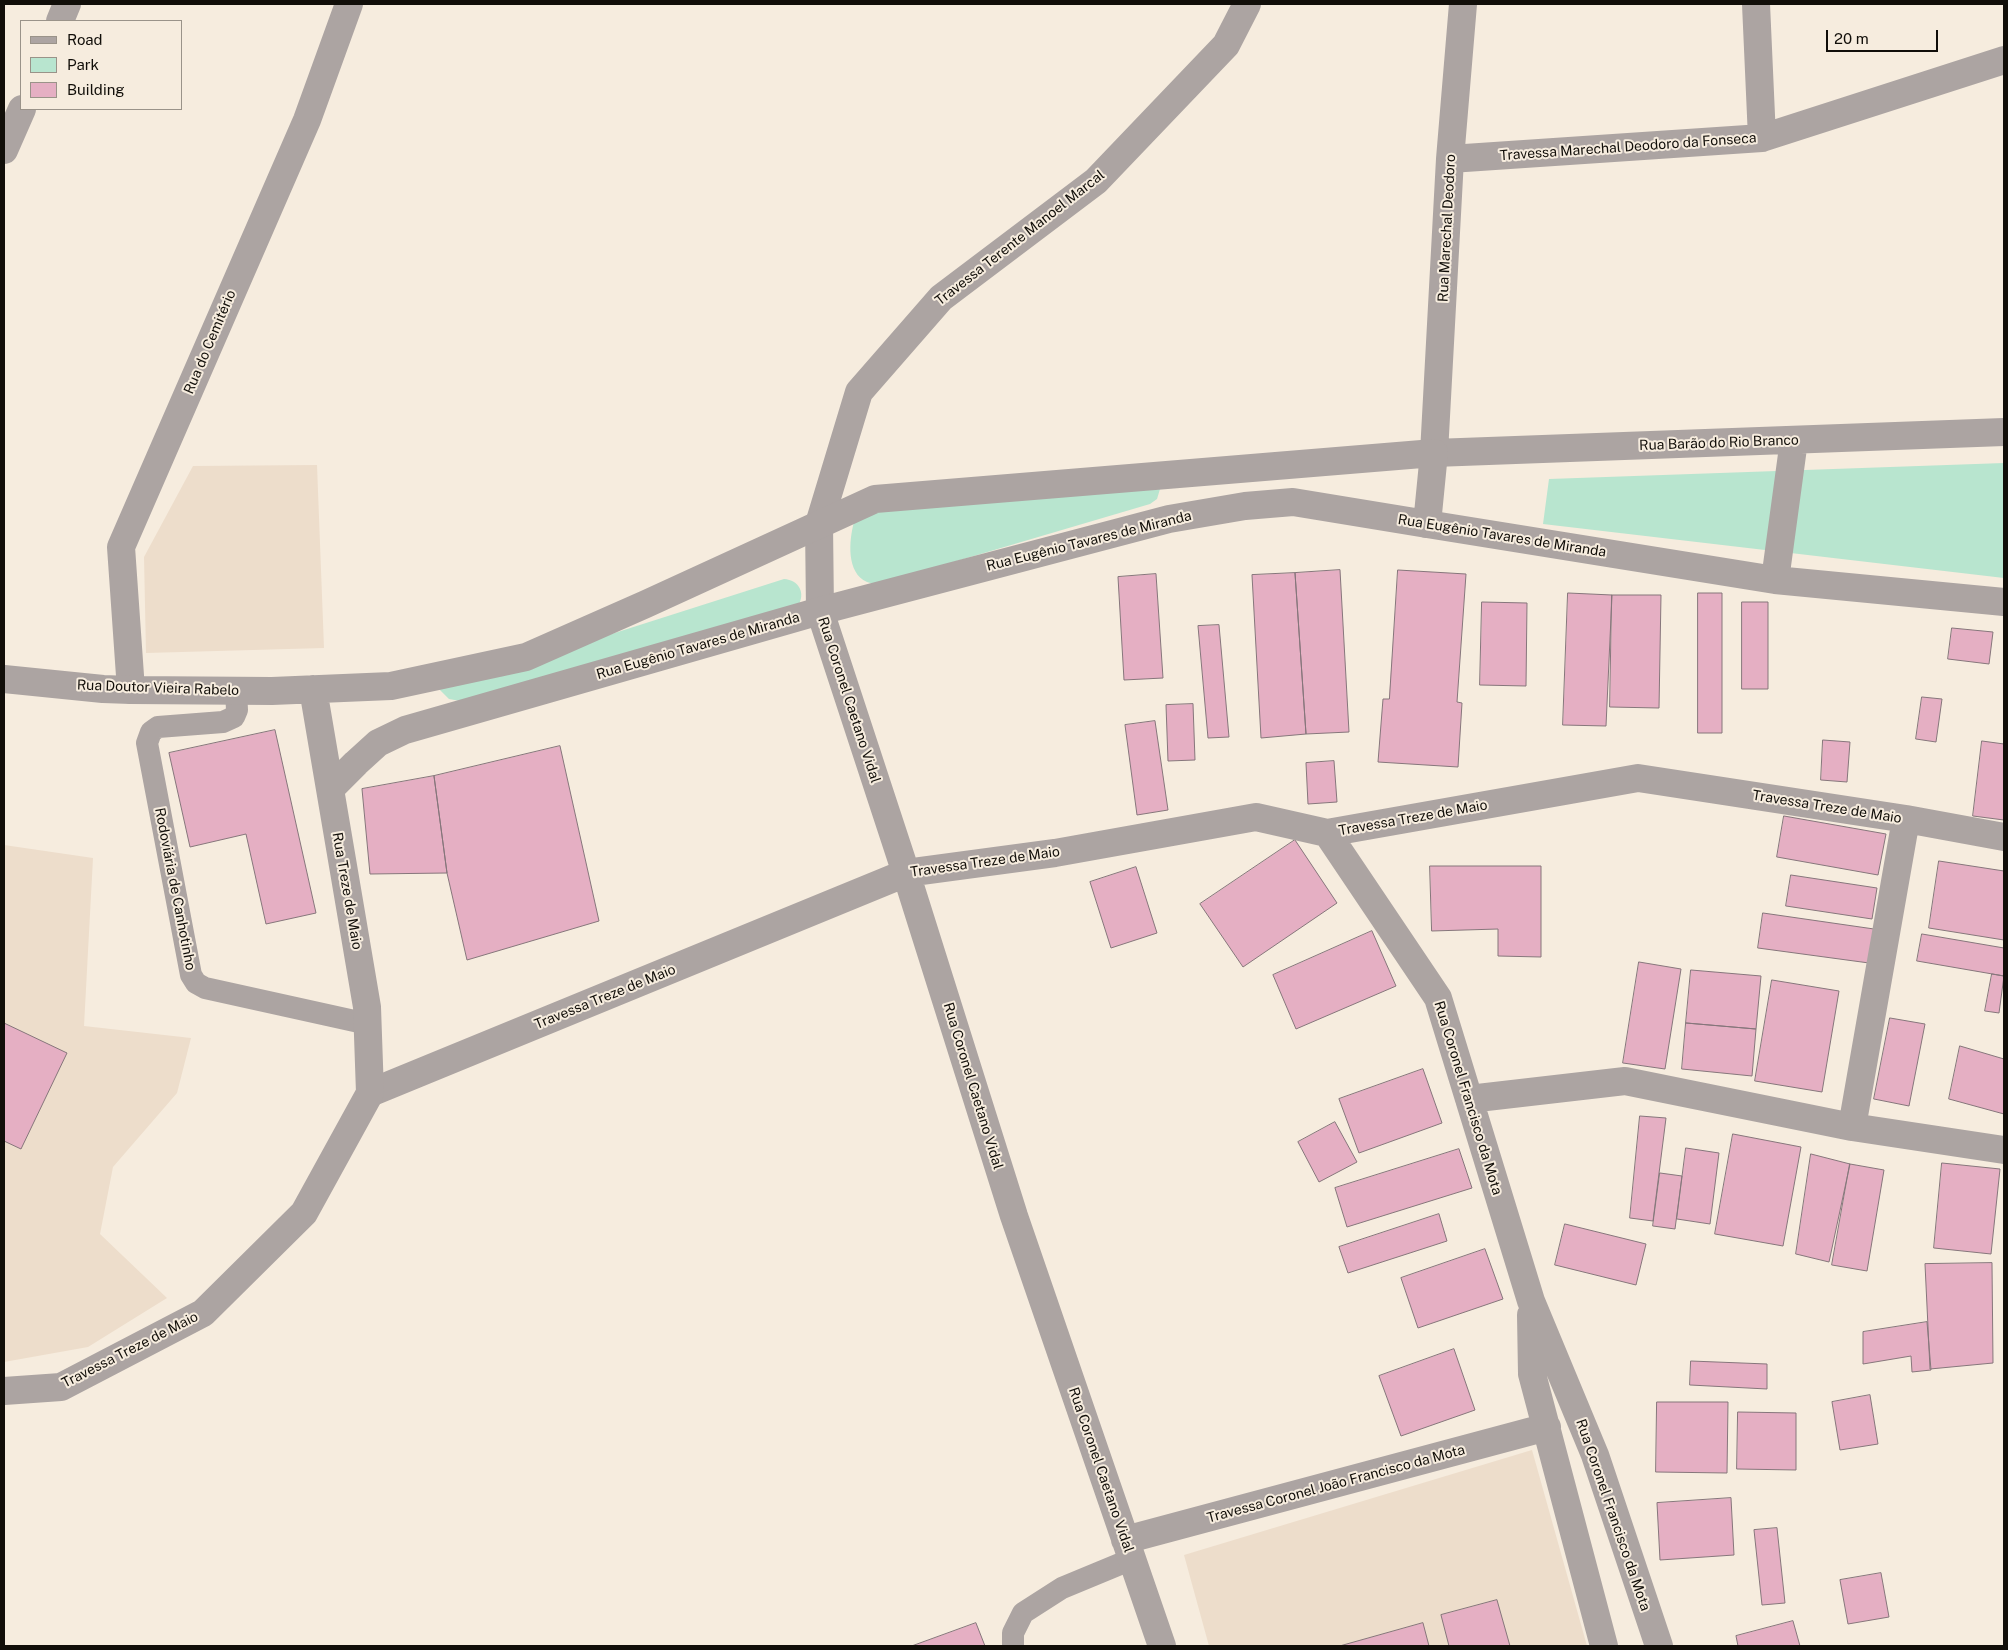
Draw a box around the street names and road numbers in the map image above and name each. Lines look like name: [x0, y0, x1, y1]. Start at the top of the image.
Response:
street label: Travessa Marechal Deodoro da Fonseca: [1499, 130, 1757, 164]
street label: Rua Marechal Deodoro: [1435, 154, 1459, 302]
street label: Travessa Terente Manoel Marcal: [932, 167, 1108, 309]
street label: Rua do Cemitério: [180, 287, 240, 397]
street label: Rua Barão do Rio Branco: [1639, 432, 1799, 454]
street label: Rua Eugênio Tavares de Miranda: [985, 507, 1193, 575]
street label: Rua Eugênio Tavares de Miranda: [1397, 511, 1607, 561]
street label: Rua Eugênio Tavares de Miranda: [594, 609, 802, 683]
street label: Rua Coronel Caetano Vidal: [814, 615, 884, 785]
street label: Rua Doutor Vieira Rabelo: [77, 677, 239, 699]
street label: Travessa Treze de Maio: [1751, 787, 1903, 827]
street label: Travessa Treze de Maio: [1337, 797, 1489, 839]
street label: Rodoviária de Canhotinho: [151, 806, 199, 972]
street label: Rua Treze de Maio: [328, 831, 366, 951]
street label: Travessa Treze de Maio: [909, 843, 1061, 881]
street label: Travessa Treze de Maio: [532, 961, 678, 1033]
street label: Rua Coronel Francisco da Mota: [1430, 999, 1506, 1197]
street label: Rua Coronel Caetano Vidal: [940, 1000, 1006, 1172]
street label: Travessa Treze de Maio: [59, 1308, 201, 1392]
street label: Rua Coronel Caetano Vidal: [1065, 1385, 1137, 1555]
street label: Rua Coronel Francisco da Mota: [1572, 1417, 1654, 1613]
street label: Travessa Coronel João Francisco da Mota: [1205, 1441, 1467, 1527]

